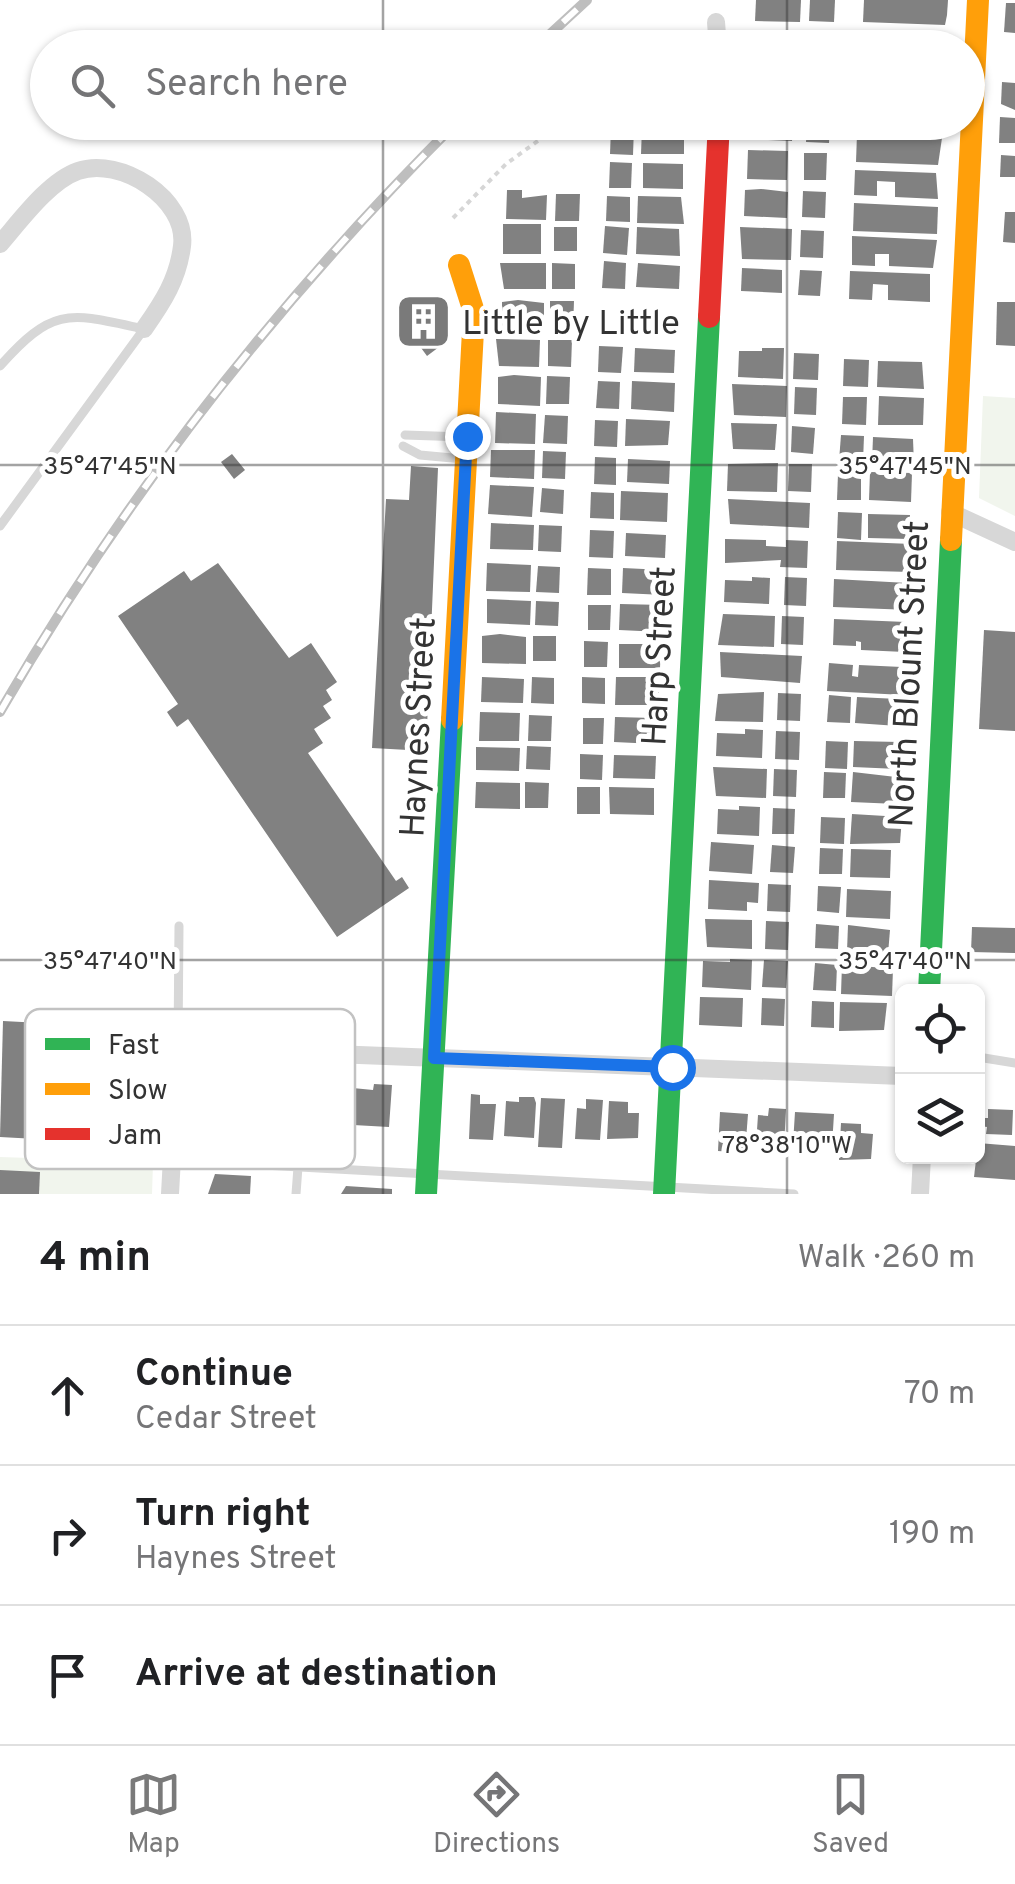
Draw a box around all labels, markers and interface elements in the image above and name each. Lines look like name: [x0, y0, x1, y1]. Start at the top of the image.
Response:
search box: [30, 30, 985, 140]
icon: search: [65, 58, 120, 113]
text: Search here: [145, 61, 348, 110]
building icon: Little by Little: [393, 292, 453, 352]
place label: Little by Little: [462, 303, 680, 347]
route end: [445, 414, 491, 460]
text: 35°47'45"N: [43, 452, 177, 484]
text: 35°47'45"N: [838, 452, 972, 484]
street label: North Blount Street: [881, 520, 941, 829]
street label: Harp Street: [634, 565, 688, 747]
street label: Haynes Street: [392, 616, 448, 838]
text: 35°47'40"N: [43, 947, 177, 979]
text: 35°47'40"N: [838, 947, 972, 979]
map controls: [895, 984, 985, 1164]
button: locate: [895, 984, 985, 1074]
legend: [25, 1009, 355, 1169]
text: Fast: [108, 1029, 160, 1065]
route start: [650, 1045, 696, 1091]
text: Slow: [108, 1074, 167, 1110]
button: layers: [895, 1074, 985, 1164]
text: Jam: [108, 1119, 162, 1155]
text: 78°38'10"W: [722, 1131, 852, 1163]
text: 4 min: [40, 1233, 151, 1286]
text: Walk · 260 m: [798, 1239, 975, 1279]
text: Continue: [135, 1351, 293, 1400]
icon: ahead: [40, 1368, 95, 1423]
text: 70 m: [904, 1375, 975, 1415]
text: Cedar Street: [135, 1400, 317, 1440]
text: Turn right: [135, 1491, 310, 1540]
icon: right: [40, 1508, 95, 1563]
text: 190 m: [889, 1515, 975, 1555]
text: Haynes Street: [135, 1540, 336, 1580]
icon: arrive: [40, 1648, 95, 1703]
text: Arrive at destination: [135, 1651, 498, 1700]
tab: Map: [126, 1767, 181, 1863]
tab: Directions: [433, 1767, 560, 1863]
tab: Saved: [812, 1767, 889, 1863]

